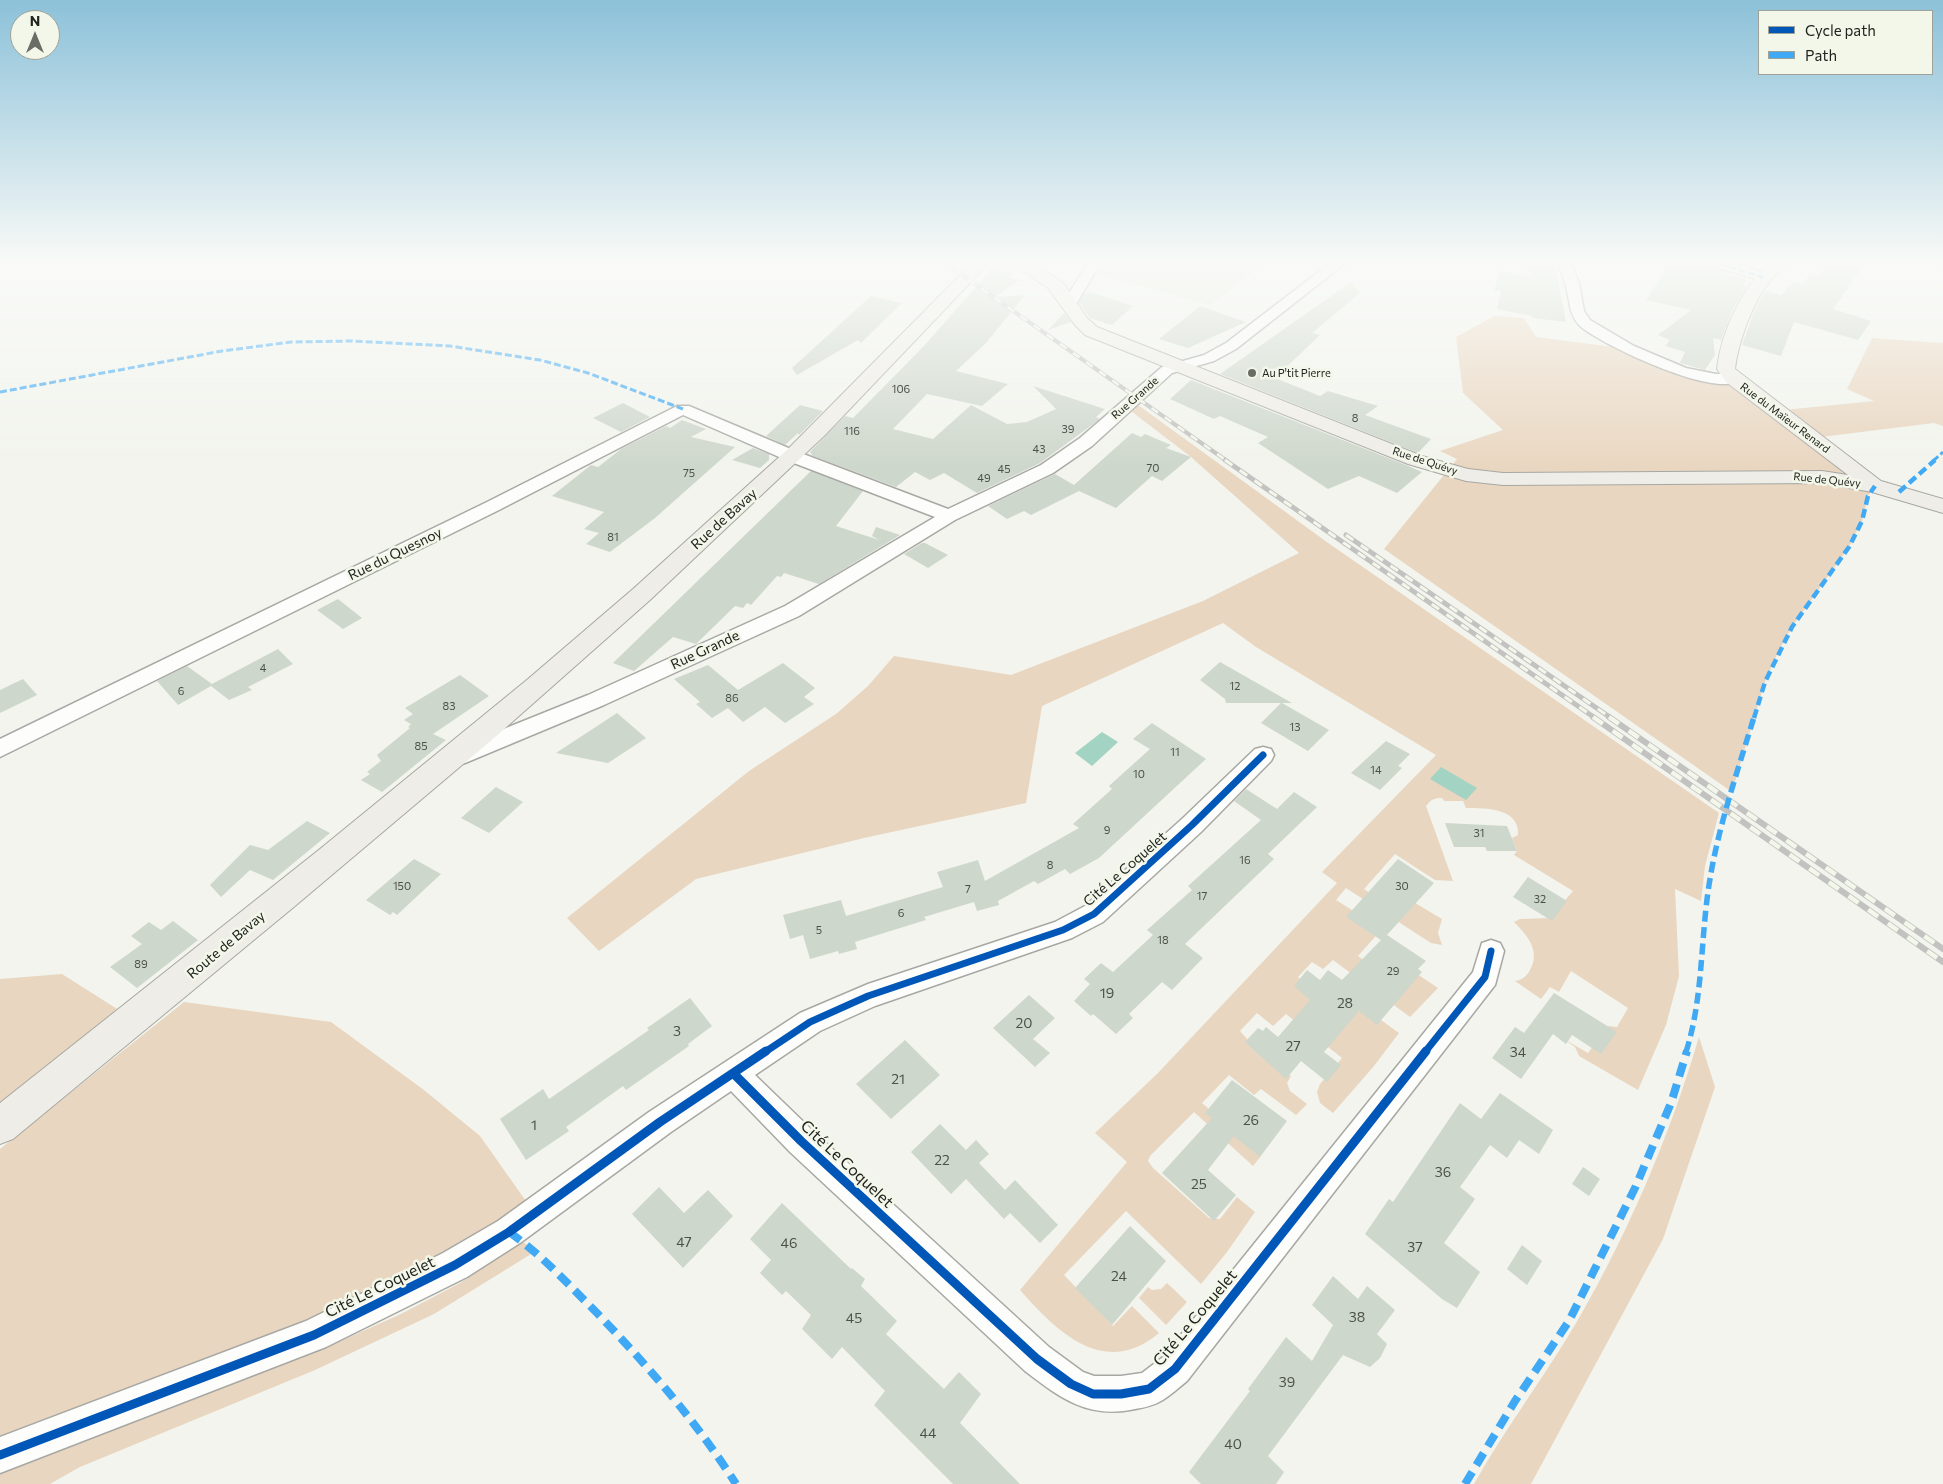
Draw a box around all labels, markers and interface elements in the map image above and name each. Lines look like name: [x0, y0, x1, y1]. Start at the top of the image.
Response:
north arrow: [10, 10, 60, 60]
legend: [1758, 10, 1933, 75]
text: N: [30, 12, 40, 29]
text: Cycle path: [1805, 21, 1876, 39]
text: Path: [1805, 46, 1837, 64]
place label: Au P'tit Pierre: [1262, 366, 1331, 380]
marker: Au P'tit Pierre: [1246, 367, 1258, 379]
street label: Rue Grande: [1109, 374, 1161, 422]
street label: Rue du Maïeur Renard: [1738, 380, 1832, 456]
house number: 106: [892, 382, 910, 396]
house number: 8: [1352, 411, 1358, 425]
house number: 39: [1062, 422, 1074, 436]
house number: 116: [844, 424, 860, 438]
house number: 43: [1033, 442, 1045, 456]
street label: Rue de Quévy: [1391, 444, 1459, 478]
house number: 70: [1147, 461, 1159, 475]
house number: 45: [998, 462, 1010, 476]
house number: 75: [683, 466, 695, 480]
street label: Rue de Quévy: [1793, 470, 1861, 490]
house number: 49: [977, 471, 991, 485]
street label: Rue de Bavay: [688, 485, 760, 553]
street label: Rue du Quesnoy: [345, 524, 445, 584]
house number: 81: [607, 530, 619, 544]
street label: Rue Grande: [668, 627, 742, 673]
house number: 4: [260, 661, 266, 675]
house number: 12: [1230, 679, 1240, 693]
house number: 6: [178, 684, 184, 698]
house number: 86: [725, 691, 739, 705]
house number: 83: [443, 699, 455, 713]
house number: 13: [1290, 720, 1300, 734]
house number: 85: [415, 739, 427, 753]
house number: 11: [1170, 745, 1180, 759]
house number: 14: [1370, 763, 1382, 777]
house number: 10: [1133, 767, 1145, 781]
house number: 9: [1104, 823, 1110, 837]
house number: 31: [1474, 826, 1484, 840]
street label: Cité Le Coquelet: [1080, 828, 1170, 910]
house number: 16: [1239, 853, 1251, 867]
house number: 8: [1047, 858, 1053, 872]
house number: 150: [393, 879, 411, 893]
house number: 30: [1395, 879, 1409, 893]
house number: 7: [965, 882, 971, 896]
house number: 17: [1197, 889, 1207, 903]
house number: 32: [1534, 892, 1546, 906]
house number: 6: [898, 906, 904, 920]
street label: Route de Bavay: [184, 908, 268, 982]
house number: 5: [816, 923, 822, 937]
house number: 18: [1157, 933, 1169, 947]
house number: 89: [134, 957, 148, 971]
house number: 29: [1387, 964, 1399, 978]
house number: 19: [1100, 985, 1114, 1001]
house number: 28: [1337, 995, 1353, 1011]
house number: 20: [1016, 1015, 1032, 1031]
house number: 3: [673, 1023, 681, 1039]
house number: 27: [1285, 1038, 1301, 1054]
house number: 34: [1510, 1044, 1526, 1060]
house number: 21: [891, 1071, 905, 1087]
house number: 26: [1243, 1112, 1259, 1128]
street label: Cité Le Coquelet: [797, 1116, 897, 1212]
house number: 1: [531, 1117, 537, 1133]
house number: 22: [934, 1152, 950, 1168]
house number: 36: [1435, 1164, 1451, 1180]
house number: 25: [1191, 1176, 1207, 1192]
house number: 47: [676, 1234, 692, 1250]
house number: 46: [781, 1235, 797, 1251]
house number: 37: [1407, 1239, 1423, 1255]
street label: Cité Le Coquelet: [322, 1252, 438, 1322]
street label: Cité Le Coquelet: [1149, 1266, 1241, 1370]
house number: 24: [1111, 1268, 1127, 1284]
house number: 38: [1349, 1309, 1365, 1325]
house number: 45: [846, 1310, 862, 1326]
house number: 39: [1279, 1374, 1295, 1390]
house number: 44: [920, 1425, 936, 1441]
house number: 40: [1224, 1436, 1242, 1452]

